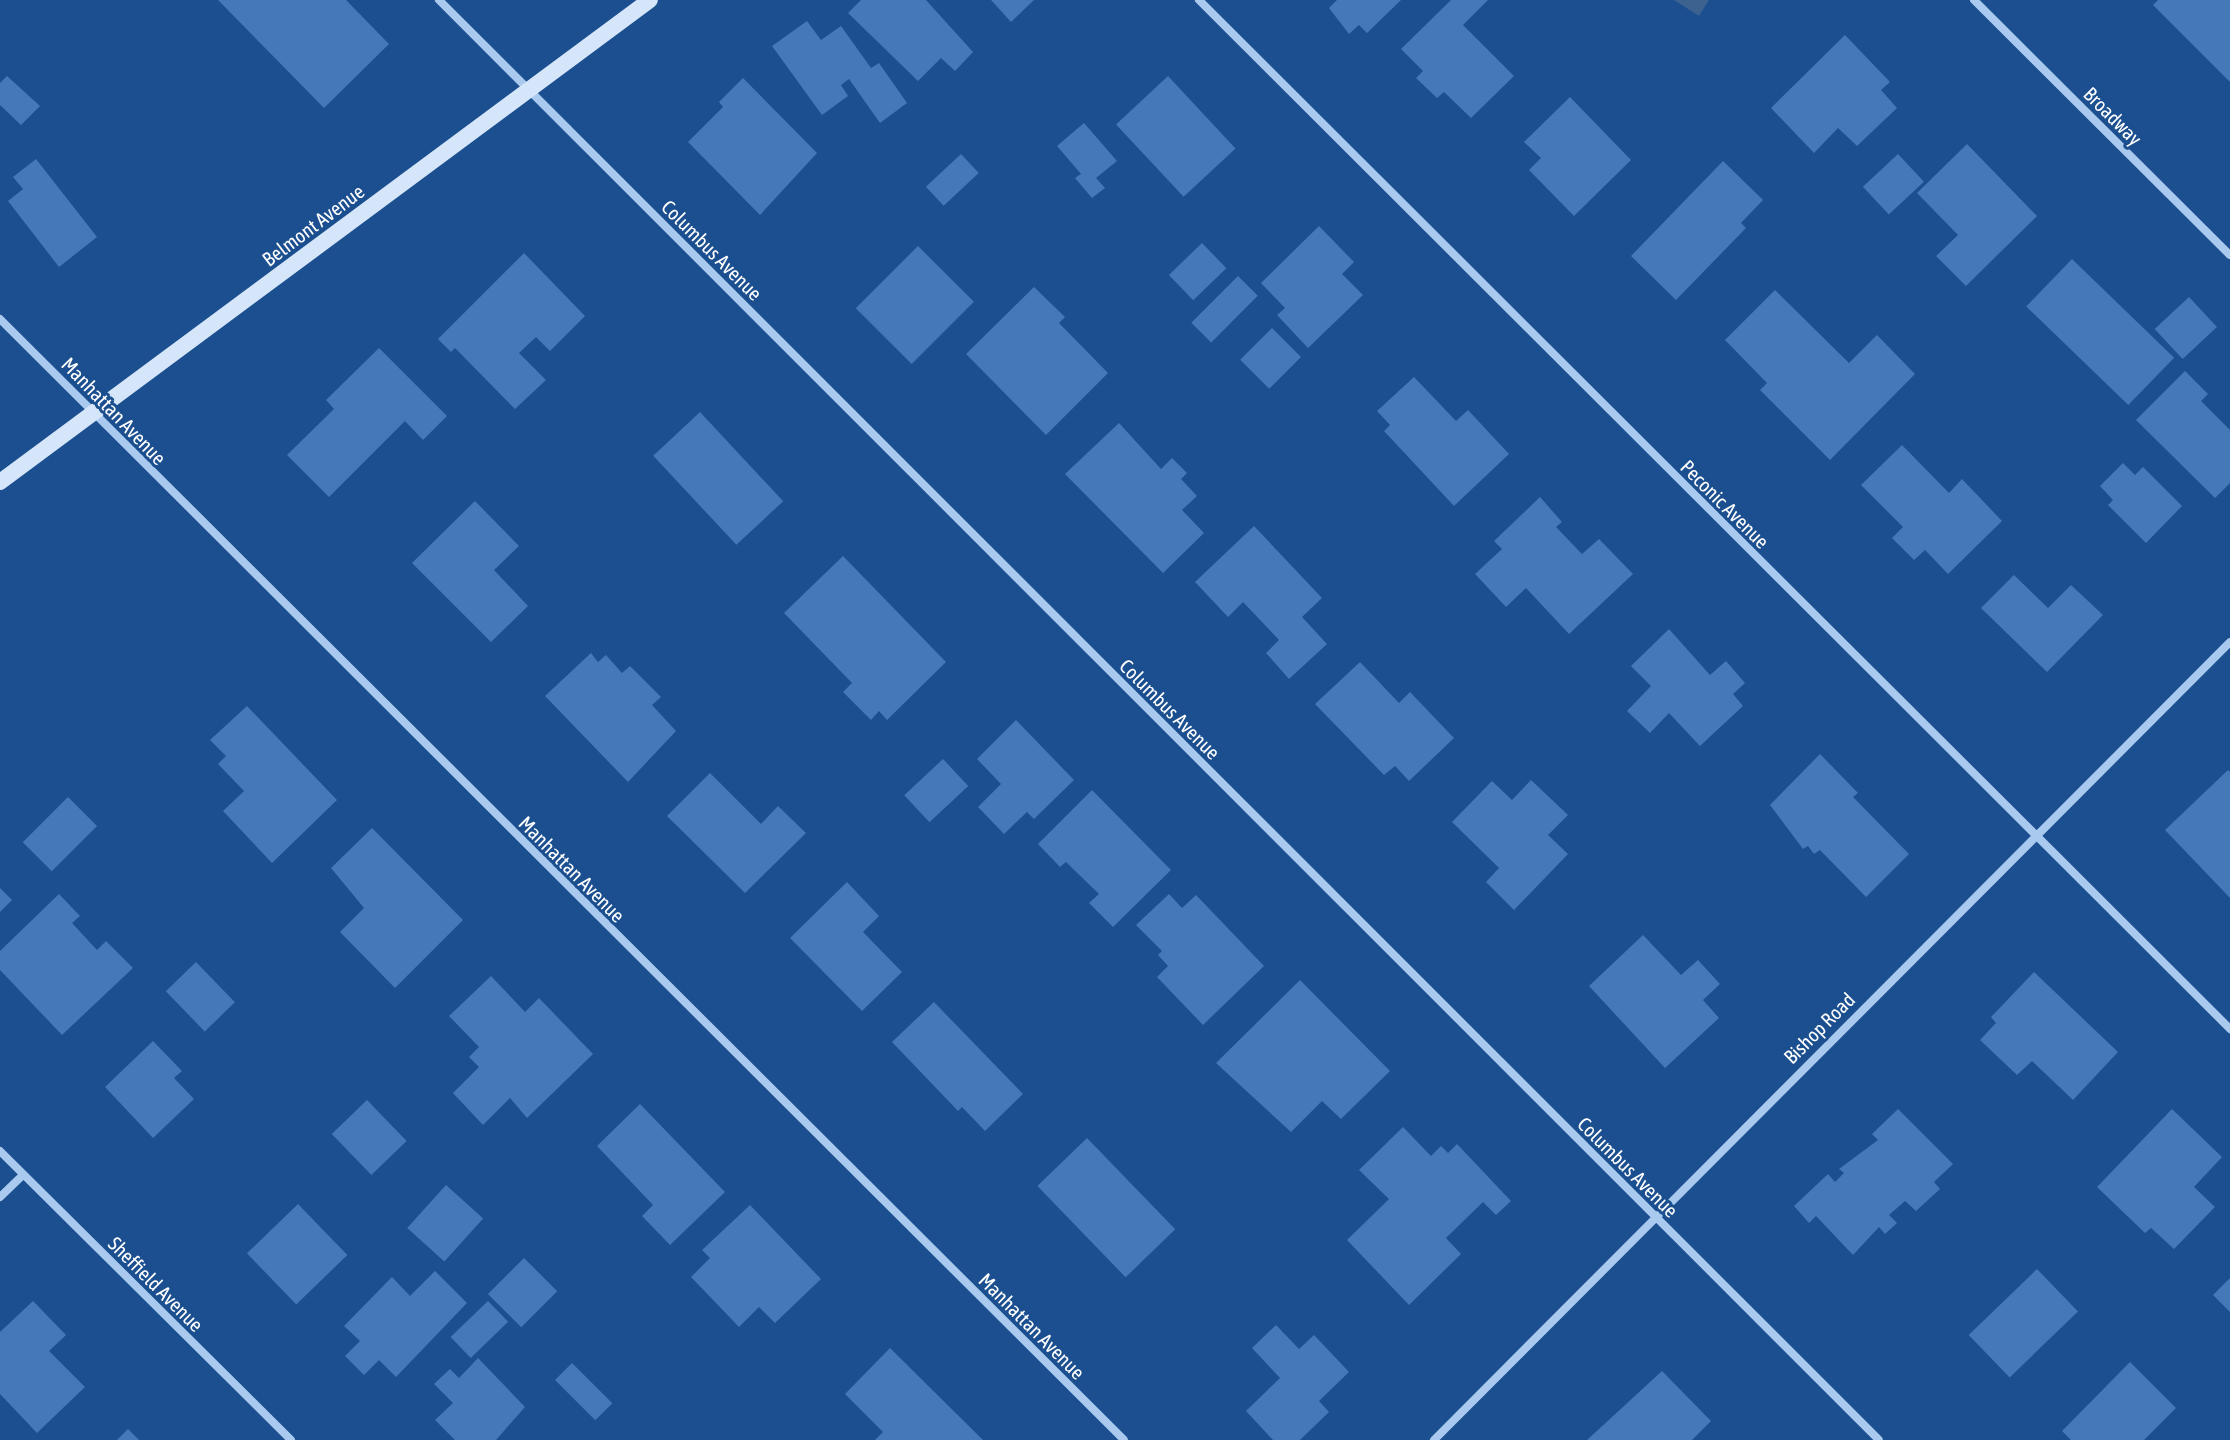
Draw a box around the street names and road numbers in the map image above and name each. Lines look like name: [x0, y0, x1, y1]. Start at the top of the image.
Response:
street label: Broadway: [2079, 82, 2147, 150]
street label: Belmont Avenue: [257, 179, 369, 271]
street label: Columbus Avenue: [657, 195, 767, 305]
street label: Manhattan Avenue: [57, 352, 171, 470]
street label: Peconic Avenue: [1676, 455, 1774, 553]
street label: Columbus Avenue: [1115, 654, 1225, 764]
street label: Manhattan Avenue: [514, 811, 630, 927]
street label: Bishop Road: [1778, 987, 1860, 1069]
street label: Columbus Avenue: [1573, 1112, 1683, 1222]
street label: Sheffield Avenue: [104, 1232, 208, 1336]
street label: Manhattan Avenue: [974, 1268, 1090, 1384]

